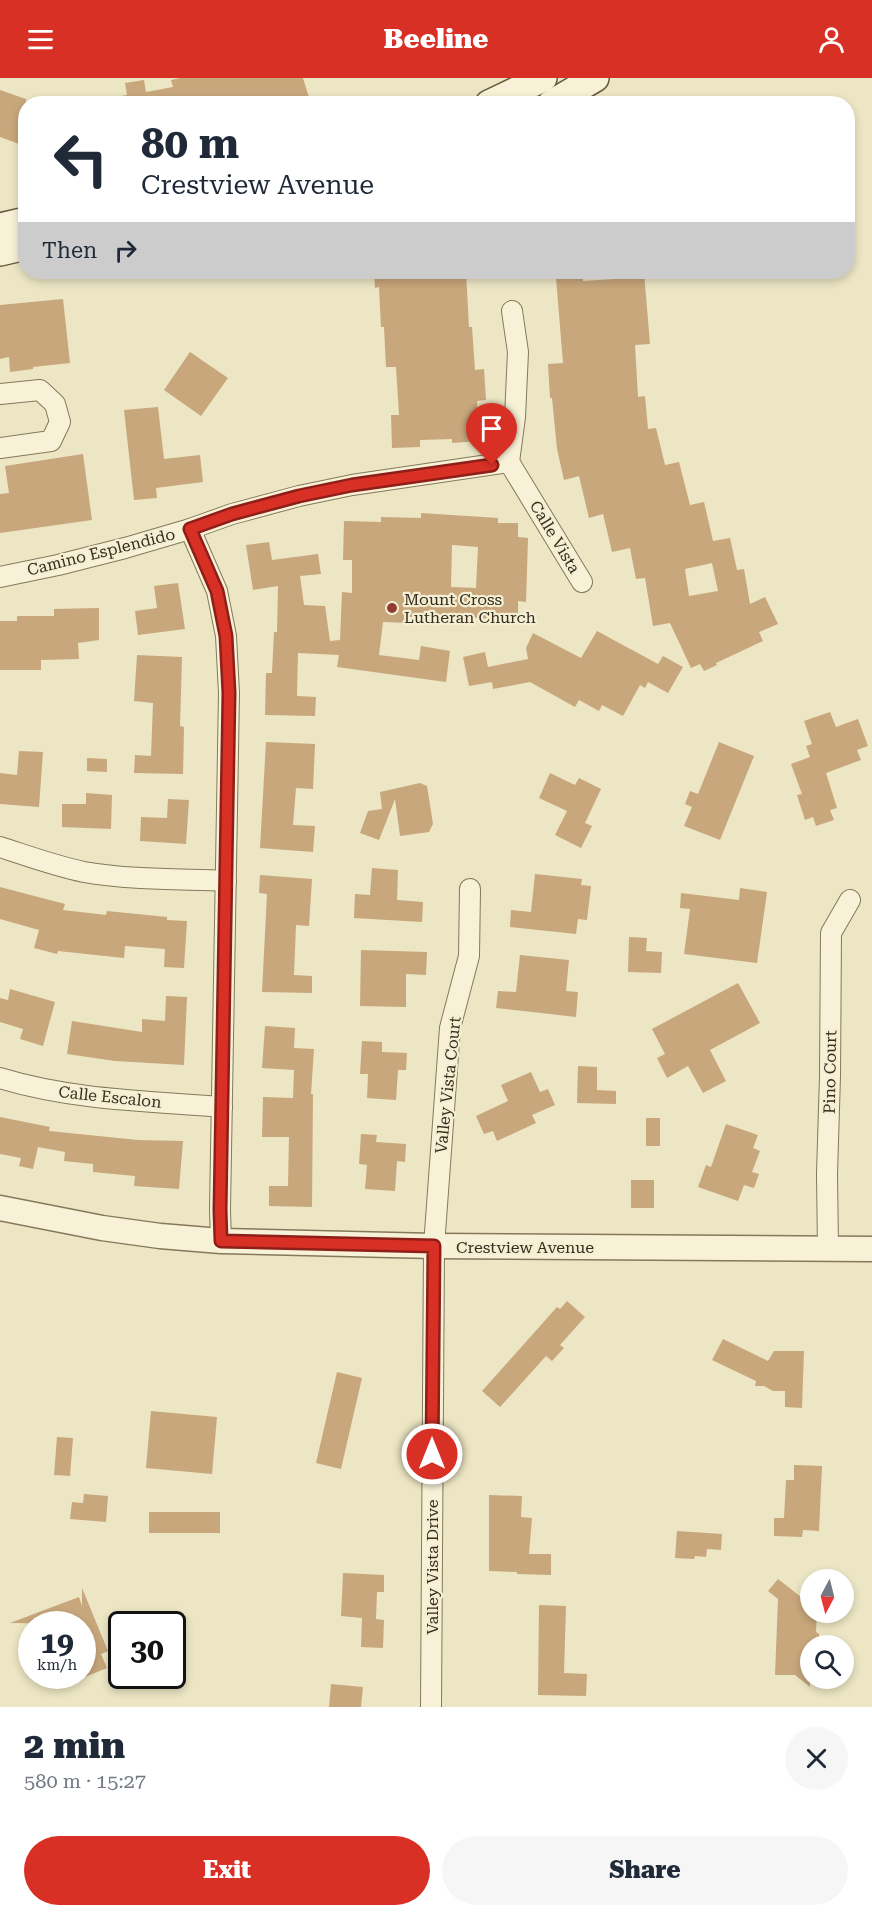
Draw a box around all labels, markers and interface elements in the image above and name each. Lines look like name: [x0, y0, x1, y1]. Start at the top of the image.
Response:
icon: menu: [24, 23, 57, 56]
text: Beeline: [383, 23, 489, 55]
icon: person: [815, 23, 848, 56]
text: 80 m: [141, 119, 239, 168]
icon: left: [42, 120, 120, 198]
text: Crestview Avenue: [141, 169, 374, 201]
icon: right: [109, 234, 142, 267]
text: Then: [42, 238, 97, 263]
pin: [466, 403, 517, 465]
icon: arrive: [475, 412, 508, 445]
street label: Calle Vista: [526, 497, 584, 577]
street label: Camino Esplendido: [25, 524, 177, 580]
place label: Mount Cross Lutheran Church: [404, 590, 536, 627]
marker: Mount Cross Lutheran Church: [385, 601, 399, 615]
street label: Valley Vista Court: [431, 1016, 465, 1154]
street label: Pino Court: [820, 1030, 840, 1114]
street label: Calle Escalon: [58, 1082, 162, 1112]
street label: Crestview Avenue: [456, 1238, 594, 1257]
position arrow: [400, 1422, 464, 1486]
street label: Valley Vista Drive: [423, 1499, 442, 1635]
north arrow: [800, 1569, 854, 1623]
map controls: [800, 1569, 854, 1689]
speed limit sign: 30: [108, 1611, 186, 1689]
text: 19: [40, 1625, 74, 1660]
button: search: [800, 1635, 854, 1689]
text: km/h: [37, 1656, 77, 1674]
text: 2 min: [24, 1725, 125, 1767]
button: close: [785, 1727, 848, 1790]
text: 580 m · 15:27: [24, 1769, 146, 1793]
button: Exit: [24, 1836, 430, 1905]
button: Share: [442, 1836, 848, 1905]

